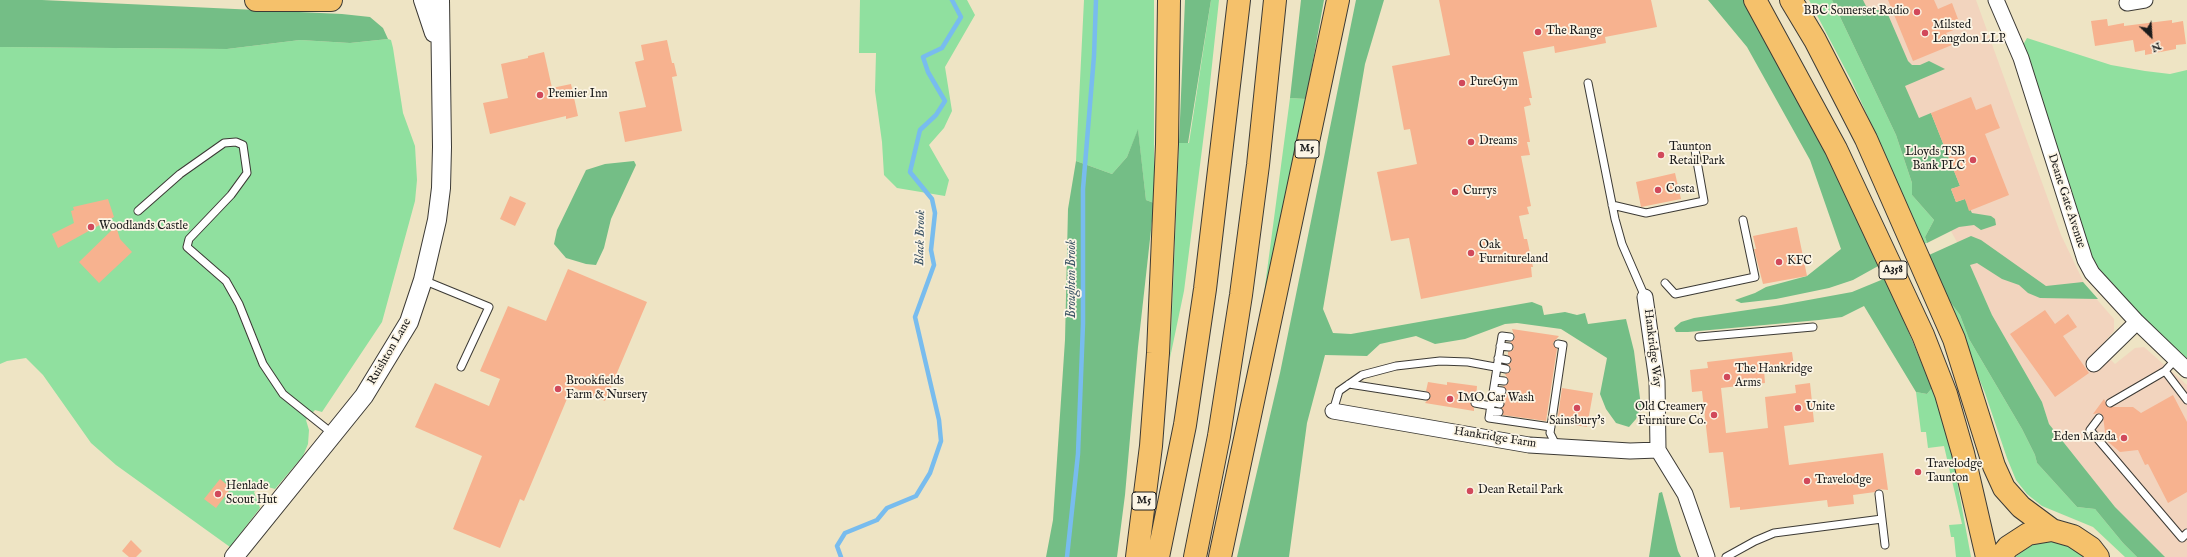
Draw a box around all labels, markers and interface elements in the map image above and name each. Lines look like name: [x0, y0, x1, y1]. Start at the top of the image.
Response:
place label: BBC Somerset Radio: [1804, 5, 1909, 19]
marker: BBC Somerset Radio: [1912, 7, 1922, 17]
north arrow: [2131, 16, 2171, 56]
place label: Milsted Langdon LLP: [1933, 19, 2005, 47]
place label: The Range: [1546, 25, 1602, 39]
marker: The Range: [1533, 27, 1543, 37]
marker: Milsted Langdon LLP: [1920, 28, 1930, 38]
text: N: [2149, 39, 2163, 55]
place label: PureGym: [1470, 76, 1518, 90]
marker: PureGym: [1457, 78, 1467, 88]
place label: Premier Inn: [548, 88, 608, 102]
marker: Premier Inn: [535, 90, 545, 100]
place label: Dreams: [1479, 135, 1517, 149]
marker: Dreams: [1466, 137, 1476, 147]
road number: M5: [1295, 140, 1319, 158]
place label: Taunton Retail Park: [1669, 141, 1725, 169]
place label: Lloyds TSB Bank PLC: [1905, 146, 1965, 174]
marker: Taunton Retail Park: [1656, 150, 1666, 160]
street label: Deane Gate Avenue: [2044, 152, 2088, 250]
marker: Lloyds TSB Bank PLC: [1968, 155, 1978, 165]
place label: Costa: [1666, 183, 1695, 197]
place label: Currys: [1463, 185, 1497, 199]
marker: Costa: [1653, 185, 1663, 195]
marker: Currys: [1450, 187, 1460, 197]
water label: Black Brook: [913, 210, 929, 266]
place label: Woodlands Castle: [99, 220, 188, 234]
marker: Woodlands Castle: [86, 222, 96, 232]
place label: Oak Furnitureland: [1479, 239, 1548, 267]
water label: Broughton Brook: [1064, 240, 1080, 318]
marker: Oak Furnitureland: [1466, 248, 1476, 258]
place label: KFC: [1787, 255, 1812, 269]
marker: KFC: [1774, 257, 1784, 267]
road number: A358: [1879, 261, 1907, 279]
street label: Hankridge Way: [1640, 308, 1664, 388]
street label: Ruishton Lane: [365, 316, 415, 388]
place label: The Hankridge Arms: [1735, 363, 1813, 391]
marker: The Hankridge Arms: [1722, 372, 1732, 382]
place label: Brookfields Farm & Nursery: [566, 375, 647, 403]
marker: Brookfields Farm & Nursery: [553, 384, 563, 394]
place label: IMO Car Wash: [1458, 392, 1534, 406]
marker: IMO Car Wash: [1445, 394, 1455, 404]
place label: Old Creamery Furniture Co.: [1635, 401, 1706, 429]
place label: Unite: [1806, 401, 1835, 415]
marker: Sainsbury's: [1572, 403, 1582, 413]
marker: Unite: [1793, 403, 1803, 413]
marker: Old Creamery Furniture Co.: [1709, 410, 1719, 420]
place label: Sainsbury's: [1549, 415, 1605, 429]
street label: Hankridge Farm: [1453, 424, 1537, 452]
place label: Eden Mazda: [2053, 431, 2116, 445]
marker: Eden Mazda: [2119, 433, 2129, 443]
place label: Travelodge Taunton: [1926, 458, 1982, 486]
marker: Travelodge Taunton: [1913, 467, 1923, 477]
place label: Travelodge: [1815, 474, 1871, 488]
marker: Travelodge: [1802, 476, 1812, 486]
place label: Henlade Scout Hut: [226, 480, 277, 508]
place label: Dean Retail Park: [1478, 484, 1563, 498]
marker: Dean Retail Park: [1465, 486, 1475, 496]
marker: Henlade Scout Hut: [213, 489, 223, 499]
road number: M5: [1132, 492, 1156, 510]

